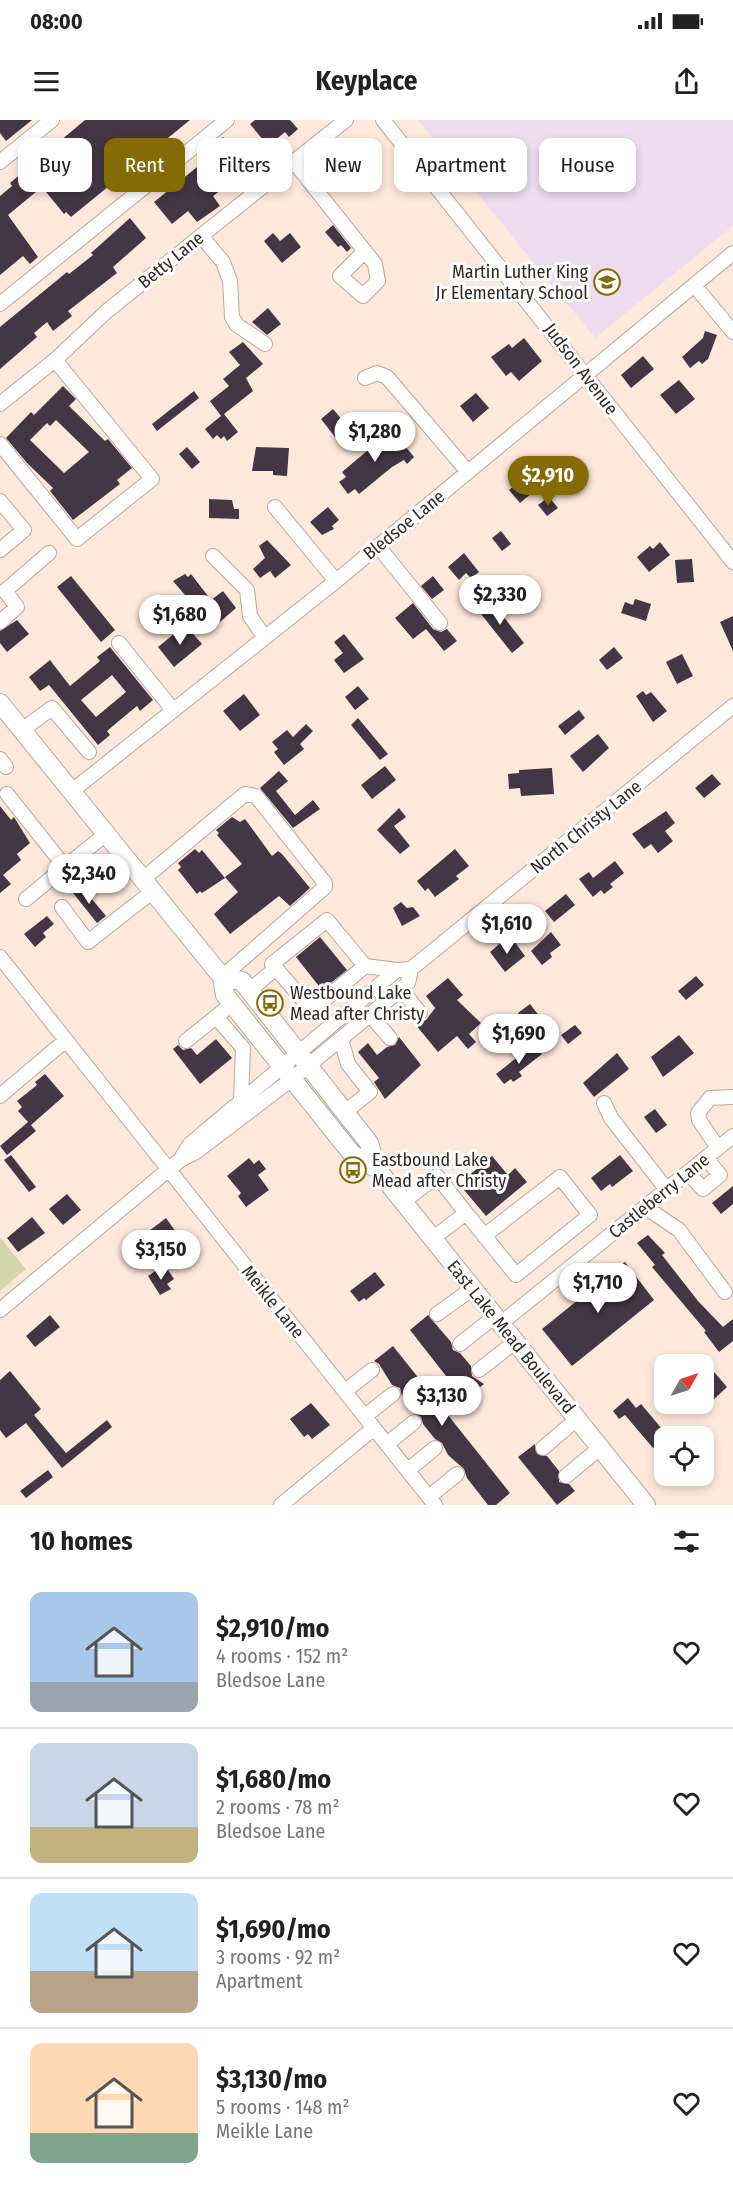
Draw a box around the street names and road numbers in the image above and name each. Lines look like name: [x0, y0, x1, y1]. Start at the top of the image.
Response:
street label: Betty Lane: [134, 227, 208, 293]
street label: Judson Avenue: [539, 319, 623, 419]
street label: Bledsoe Lane: [359, 485, 449, 565]
street label: North Christy Lane: [526, 775, 646, 878]
street label: Castleberry Lane: [604, 1149, 714, 1243]
street label: East Lake Mead Boulevard: [442, 1256, 580, 1418]
street label: Meikle Lane: [237, 1261, 309, 1343]

